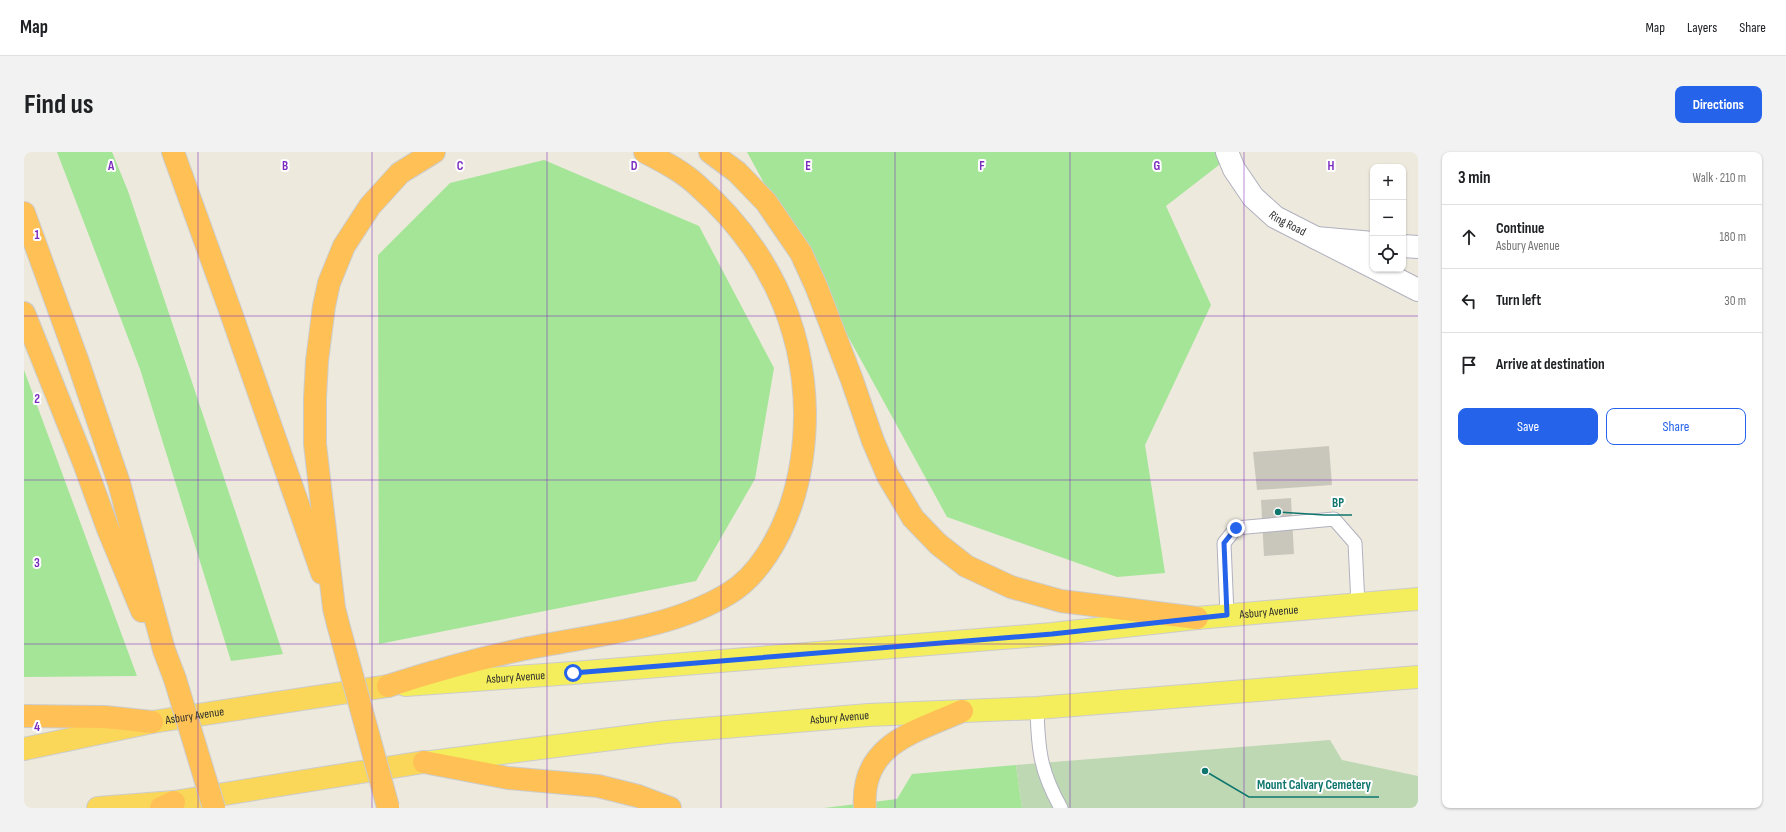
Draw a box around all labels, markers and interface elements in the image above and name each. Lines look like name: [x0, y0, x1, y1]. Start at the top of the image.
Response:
text: Map: [20, 16, 48, 39]
text: Map: [1645, 19, 1665, 36]
text: Layers: [1687, 19, 1717, 36]
text: Share: [1739, 19, 1766, 36]
button: Directions: [1675, 86, 1762, 123]
text: Find us: [24, 88, 93, 121]
text: A: [107, 158, 115, 174]
text: B: [282, 158, 288, 174]
text: C: [457, 158, 464, 174]
text: D: [631, 158, 638, 174]
text: E: [805, 158, 811, 174]
text: F: [979, 158, 985, 174]
text: G: [1154, 158, 1161, 174]
text: H: [1328, 158, 1335, 174]
map controls: [1370, 164, 1406, 272]
button: +: [1370, 164, 1406, 200]
text: 3 min: [1458, 168, 1491, 188]
text: Walk · 210 m: [1693, 170, 1746, 186]
button: −: [1370, 200, 1406, 236]
street label: Ring Road: [1266, 208, 1309, 239]
text: Continue: [1496, 219, 1545, 238]
icon: ahead: [1458, 226, 1480, 248]
text: 1: [34, 227, 40, 243]
text: 180 m: [1720, 229, 1746, 245]
button: locate: [1370, 236, 1406, 272]
text: Asbury Avenue: [1496, 238, 1560, 254]
icon: left: [1458, 290, 1480, 312]
text: Turn left: [1496, 291, 1541, 310]
text: 30 m: [1724, 293, 1746, 309]
icon: arrive: [1458, 354, 1480, 376]
text: Arrive at destination: [1496, 355, 1605, 374]
text: 2: [34, 391, 40, 407]
button: Save: [1458, 408, 1598, 445]
button: Share: [1606, 408, 1746, 445]
callout: BP: [1324, 490, 1352, 515]
text: BP: [1332, 495, 1344, 511]
route end: [1227, 519, 1245, 537]
text: 3: [34, 555, 40, 571]
street label: Asbury Avenue: [1238, 602, 1299, 622]
route start: [564, 664, 582, 682]
street label: Asbury Avenue: [485, 667, 546, 687]
street label: Asbury Avenue: [163, 704, 225, 728]
street label: Asbury Avenue: [808, 707, 870, 727]
text: 4: [34, 719, 40, 735]
callout: Mount Calvary Cemetery: [1249, 772, 1379, 797]
text: Mount Calvary Cemetery: [1257, 777, 1372, 793]

